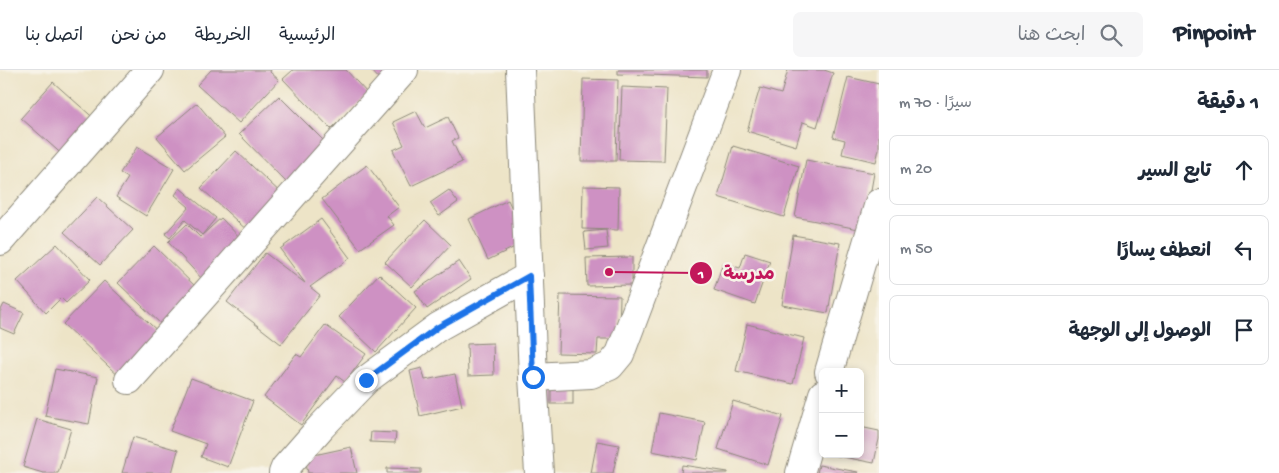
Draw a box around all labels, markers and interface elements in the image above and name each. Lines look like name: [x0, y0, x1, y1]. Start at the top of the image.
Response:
search box: [793, 12, 1143, 57]
text: Pinpoint: [1173, 20, 1254, 49]
icon: search: [1097, 21, 1125, 49]
text: ابحث هنا: [1017, 25, 1085, 48]
text: اتصل بنا: [25, 26, 83, 47]
text: من نحن: [111, 26, 167, 47]
text: الخريطة: [195, 26, 251, 47]
text: الرئيسية: [279, 26, 335, 47]
text: 1 دقيقة: [1197, 92, 1259, 117]
text: سيرًا · 70 m: [899, 95, 972, 114]
icon: ahead: [1230, 156, 1258, 184]
text: 20 m: [900, 161, 932, 180]
text: تابع السير: [1139, 161, 1211, 184]
icon: left: [1230, 236, 1258, 264]
text: 50 m: [900, 241, 933, 260]
text: انعطف يسارًا: [1117, 241, 1211, 264]
callout: مدرسة: [689, 256, 785, 289]
text: مدرسة: [723, 264, 775, 286]
text: 1: [697, 266, 704, 284]
icon: arrive: [1230, 316, 1258, 344]
text: الوصول إلى الوجهة: [1068, 321, 1211, 344]
route start: [522, 366, 545, 389]
map controls: [819, 368, 864, 458]
button: +: [819, 368, 864, 413]
route end: [355, 369, 378, 392]
button: −: [819, 413, 864, 458]

